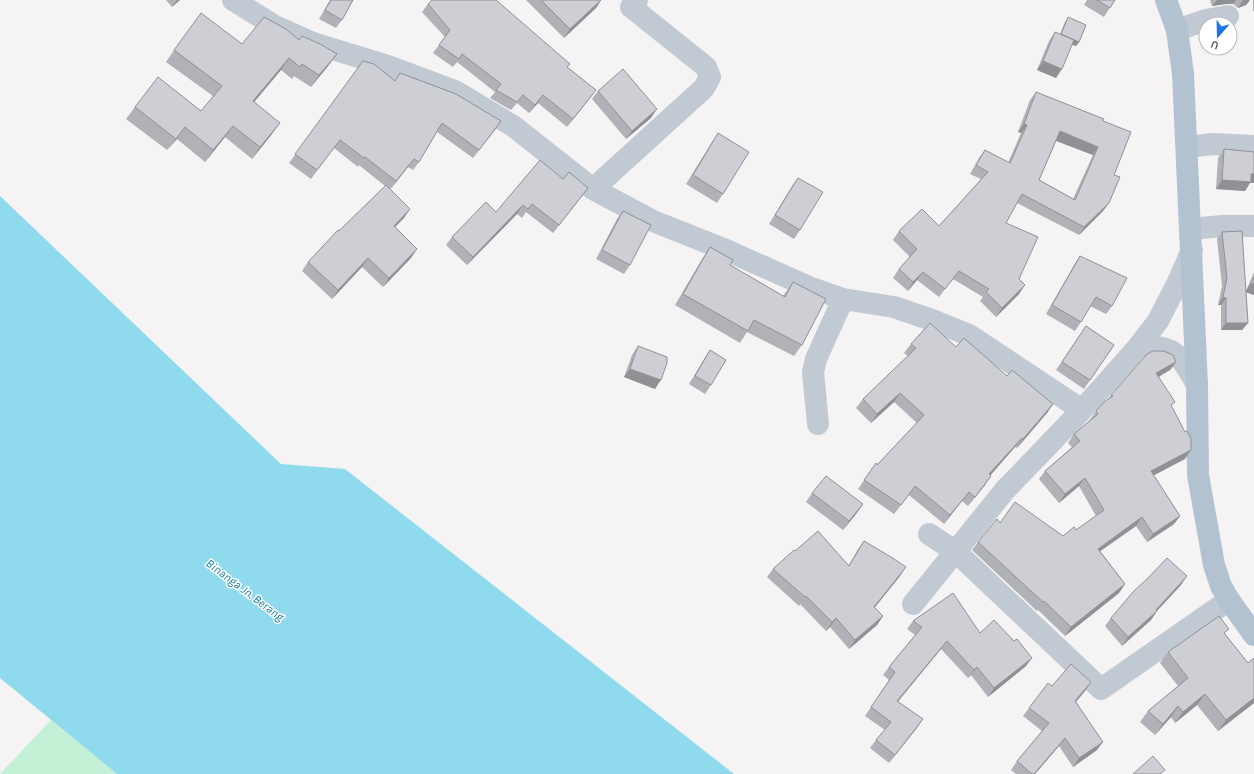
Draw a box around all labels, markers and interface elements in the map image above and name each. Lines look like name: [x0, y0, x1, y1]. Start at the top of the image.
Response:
north arrow: [1198, 16, 1238, 56]
text: U: [1209, 38, 1221, 52]
water label: Binanga Jn. Berang: [203, 556, 288, 624]

